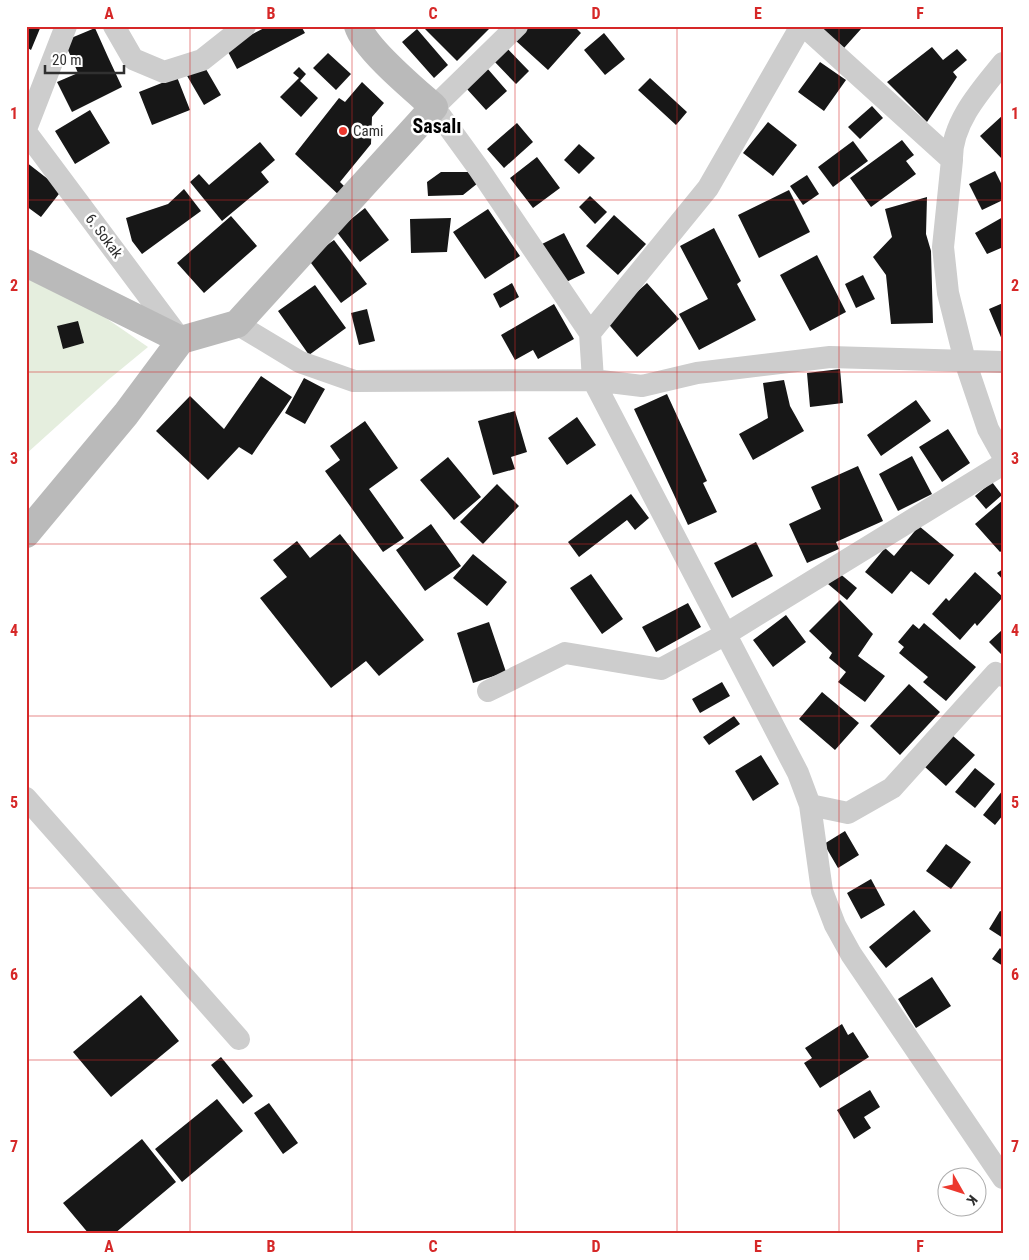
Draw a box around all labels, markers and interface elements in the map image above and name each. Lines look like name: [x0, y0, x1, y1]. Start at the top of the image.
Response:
text: A: [104, 4, 114, 23]
text: B: [267, 4, 276, 23]
text: C: [428, 4, 438, 23]
text: D: [591, 4, 601, 23]
text: E: [754, 4, 762, 23]
text: F: [916, 4, 924, 23]
scale bar: [45, 42, 124, 74]
text: 20 m: [52, 51, 82, 69]
text: 1: [10, 104, 18, 123]
text: 1: [1011, 104, 1019, 123]
district label: Sasalı: [413, 114, 462, 138]
place label: Cami: [353, 122, 383, 140]
marker: Cami: [337, 125, 349, 137]
street label: 6. Sokak: [82, 210, 127, 262]
text: 2: [10, 276, 18, 295]
text: 2: [1011, 276, 1019, 295]
text: 3: [10, 449, 18, 468]
text: 3: [1011, 449, 1019, 468]
text: 4: [10, 621, 18, 640]
text: 4: [1011, 621, 1019, 640]
text: 5: [10, 793, 18, 812]
text: 5: [1011, 793, 1019, 812]
text: 6: [10, 965, 18, 984]
text: 6: [1011, 965, 1019, 984]
text: 7: [10, 1137, 18, 1156]
text: 7: [1011, 1137, 1019, 1156]
north arrow: [936, 1168, 986, 1218]
text: K: [963, 1192, 981, 1208]
text: A: [104, 1237, 114, 1256]
text: B: [267, 1237, 276, 1256]
text: C: [428, 1237, 438, 1256]
text: D: [591, 1237, 601, 1256]
text: E: [754, 1237, 762, 1256]
text: F: [916, 1237, 924, 1256]

